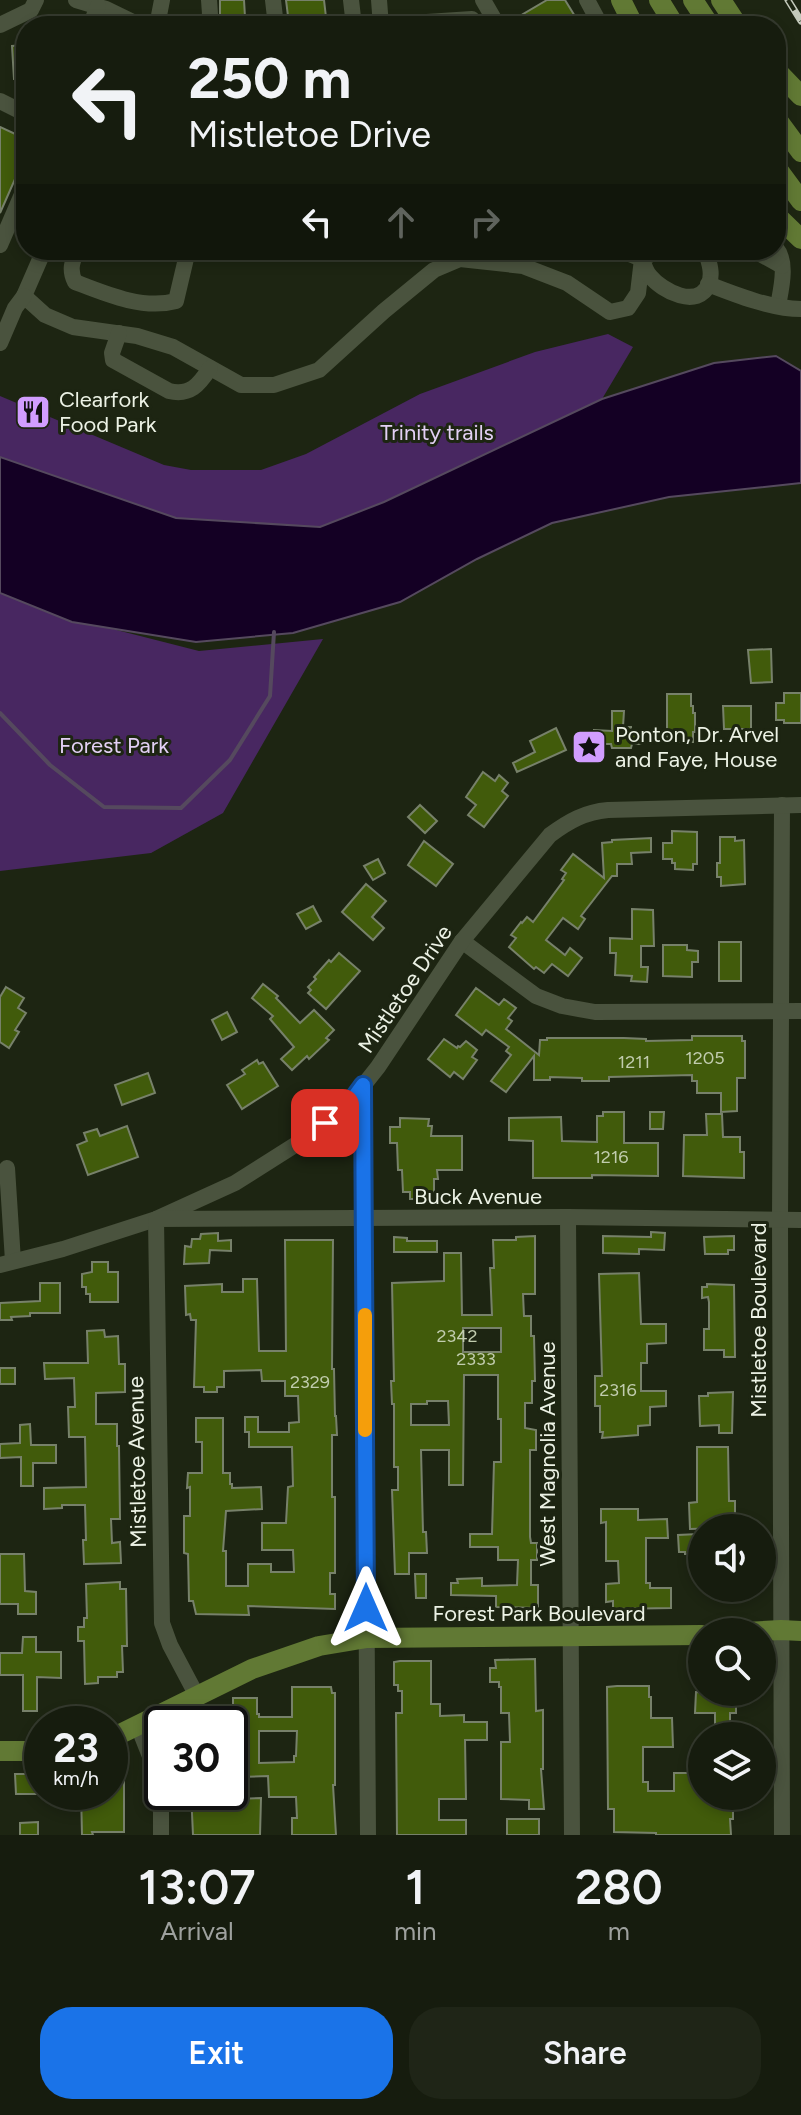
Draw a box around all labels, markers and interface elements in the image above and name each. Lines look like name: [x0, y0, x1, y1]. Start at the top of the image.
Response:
text: 250 m: [188, 45, 351, 112]
icon: left: [56, 48, 160, 152]
text: Mistletoe Drive: [188, 113, 431, 156]
icon: left: [295, 200, 339, 244]
icon: ahead: [379, 200, 423, 244]
icon: right: [463, 200, 507, 244]
place label: Clearfork Food Park: [59, 386, 157, 438]
restaurant icon: Clearfork Food Park: [14, 393, 52, 431]
park label: Trinity trails: [380, 419, 494, 446]
place label: Ponton, Dr. Arvel and Faye, House: [615, 721, 779, 773]
place icon: Ponton, Dr. Arvel and Faye, House: [570, 728, 608, 766]
park label: Forest Park: [59, 732, 169, 759]
street label: Mistletoe Drive: [352, 920, 458, 1058]
house number: 1205: [685, 1047, 725, 1069]
house number: 1211: [618, 1051, 650, 1073]
pin: [291, 1089, 359, 1157]
icon: arrive: [303, 1101, 347, 1145]
house number: 1216: [593, 1146, 629, 1168]
street label: Buck Avenue: [414, 1183, 542, 1210]
street label: Mistletoe Boulevard: [745, 1222, 772, 1418]
house number: 2342: [436, 1325, 478, 1347]
street label: West Magnolia Avenue: [534, 1341, 561, 1567]
house number: 2333: [456, 1348, 496, 1370]
house number: 2329: [290, 1371, 330, 1393]
street label: Mistletoe Avenue: [122, 1376, 152, 1548]
house number: 2316: [599, 1379, 637, 1401]
map controls: [688, 1514, 776, 1810]
button: sound: [688, 1514, 776, 1602]
position arrow: [324, 1566, 408, 1650]
street label: Forest Park Boulevard: [432, 1600, 646, 1627]
button: search: [688, 1618, 776, 1706]
speed limit sign: 30: [144, 1706, 248, 1810]
button: layers: [688, 1722, 776, 1810]
text: 23: [53, 1724, 99, 1772]
text: km/h: [53, 1766, 99, 1790]
text: 13:07: [138, 1858, 256, 1916]
text: 1: [405, 1858, 425, 1916]
text: 280: [575, 1858, 663, 1916]
text: Arrival: [160, 1915, 234, 1947]
text: min: [394, 1915, 437, 1947]
text: m: [608, 1915, 630, 1947]
button: Exit: [40, 2007, 393, 2099]
button: Share: [409, 2007, 761, 2099]

